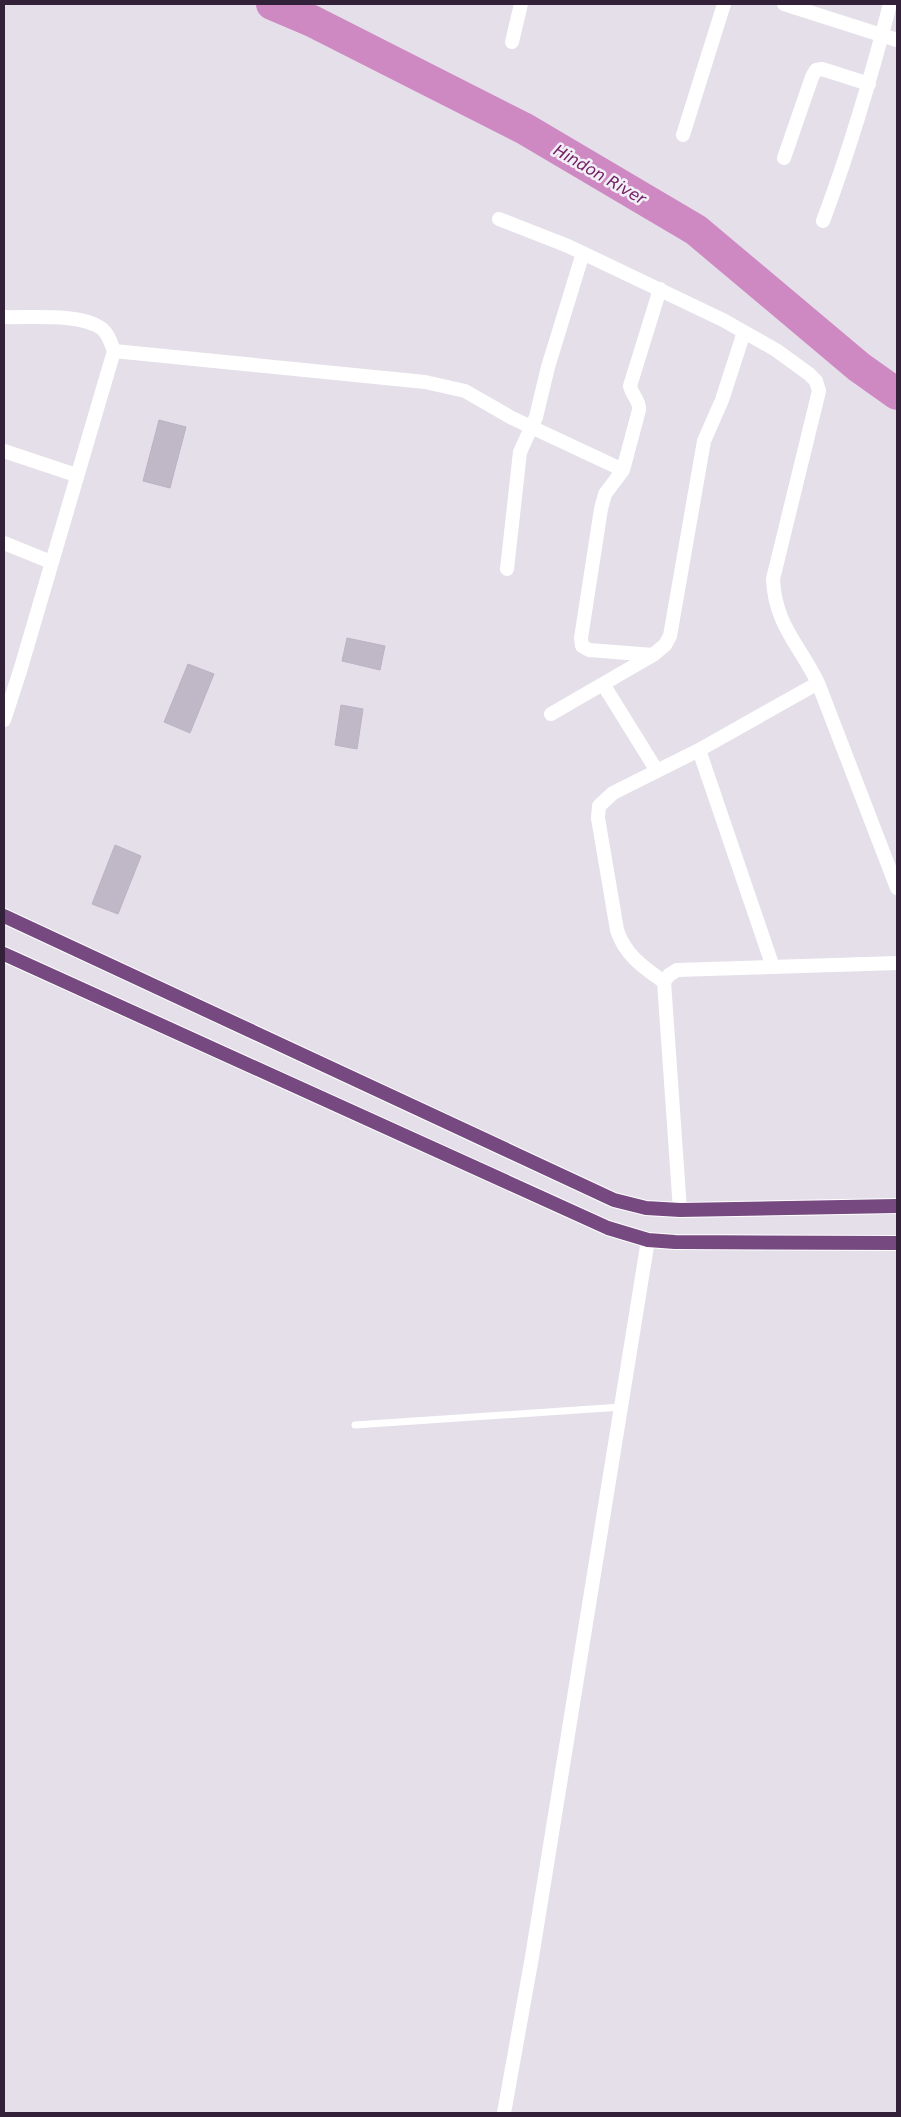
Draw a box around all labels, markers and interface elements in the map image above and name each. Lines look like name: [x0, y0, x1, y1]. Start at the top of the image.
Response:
water label: Hindon River: [550, 140, 650, 209]

